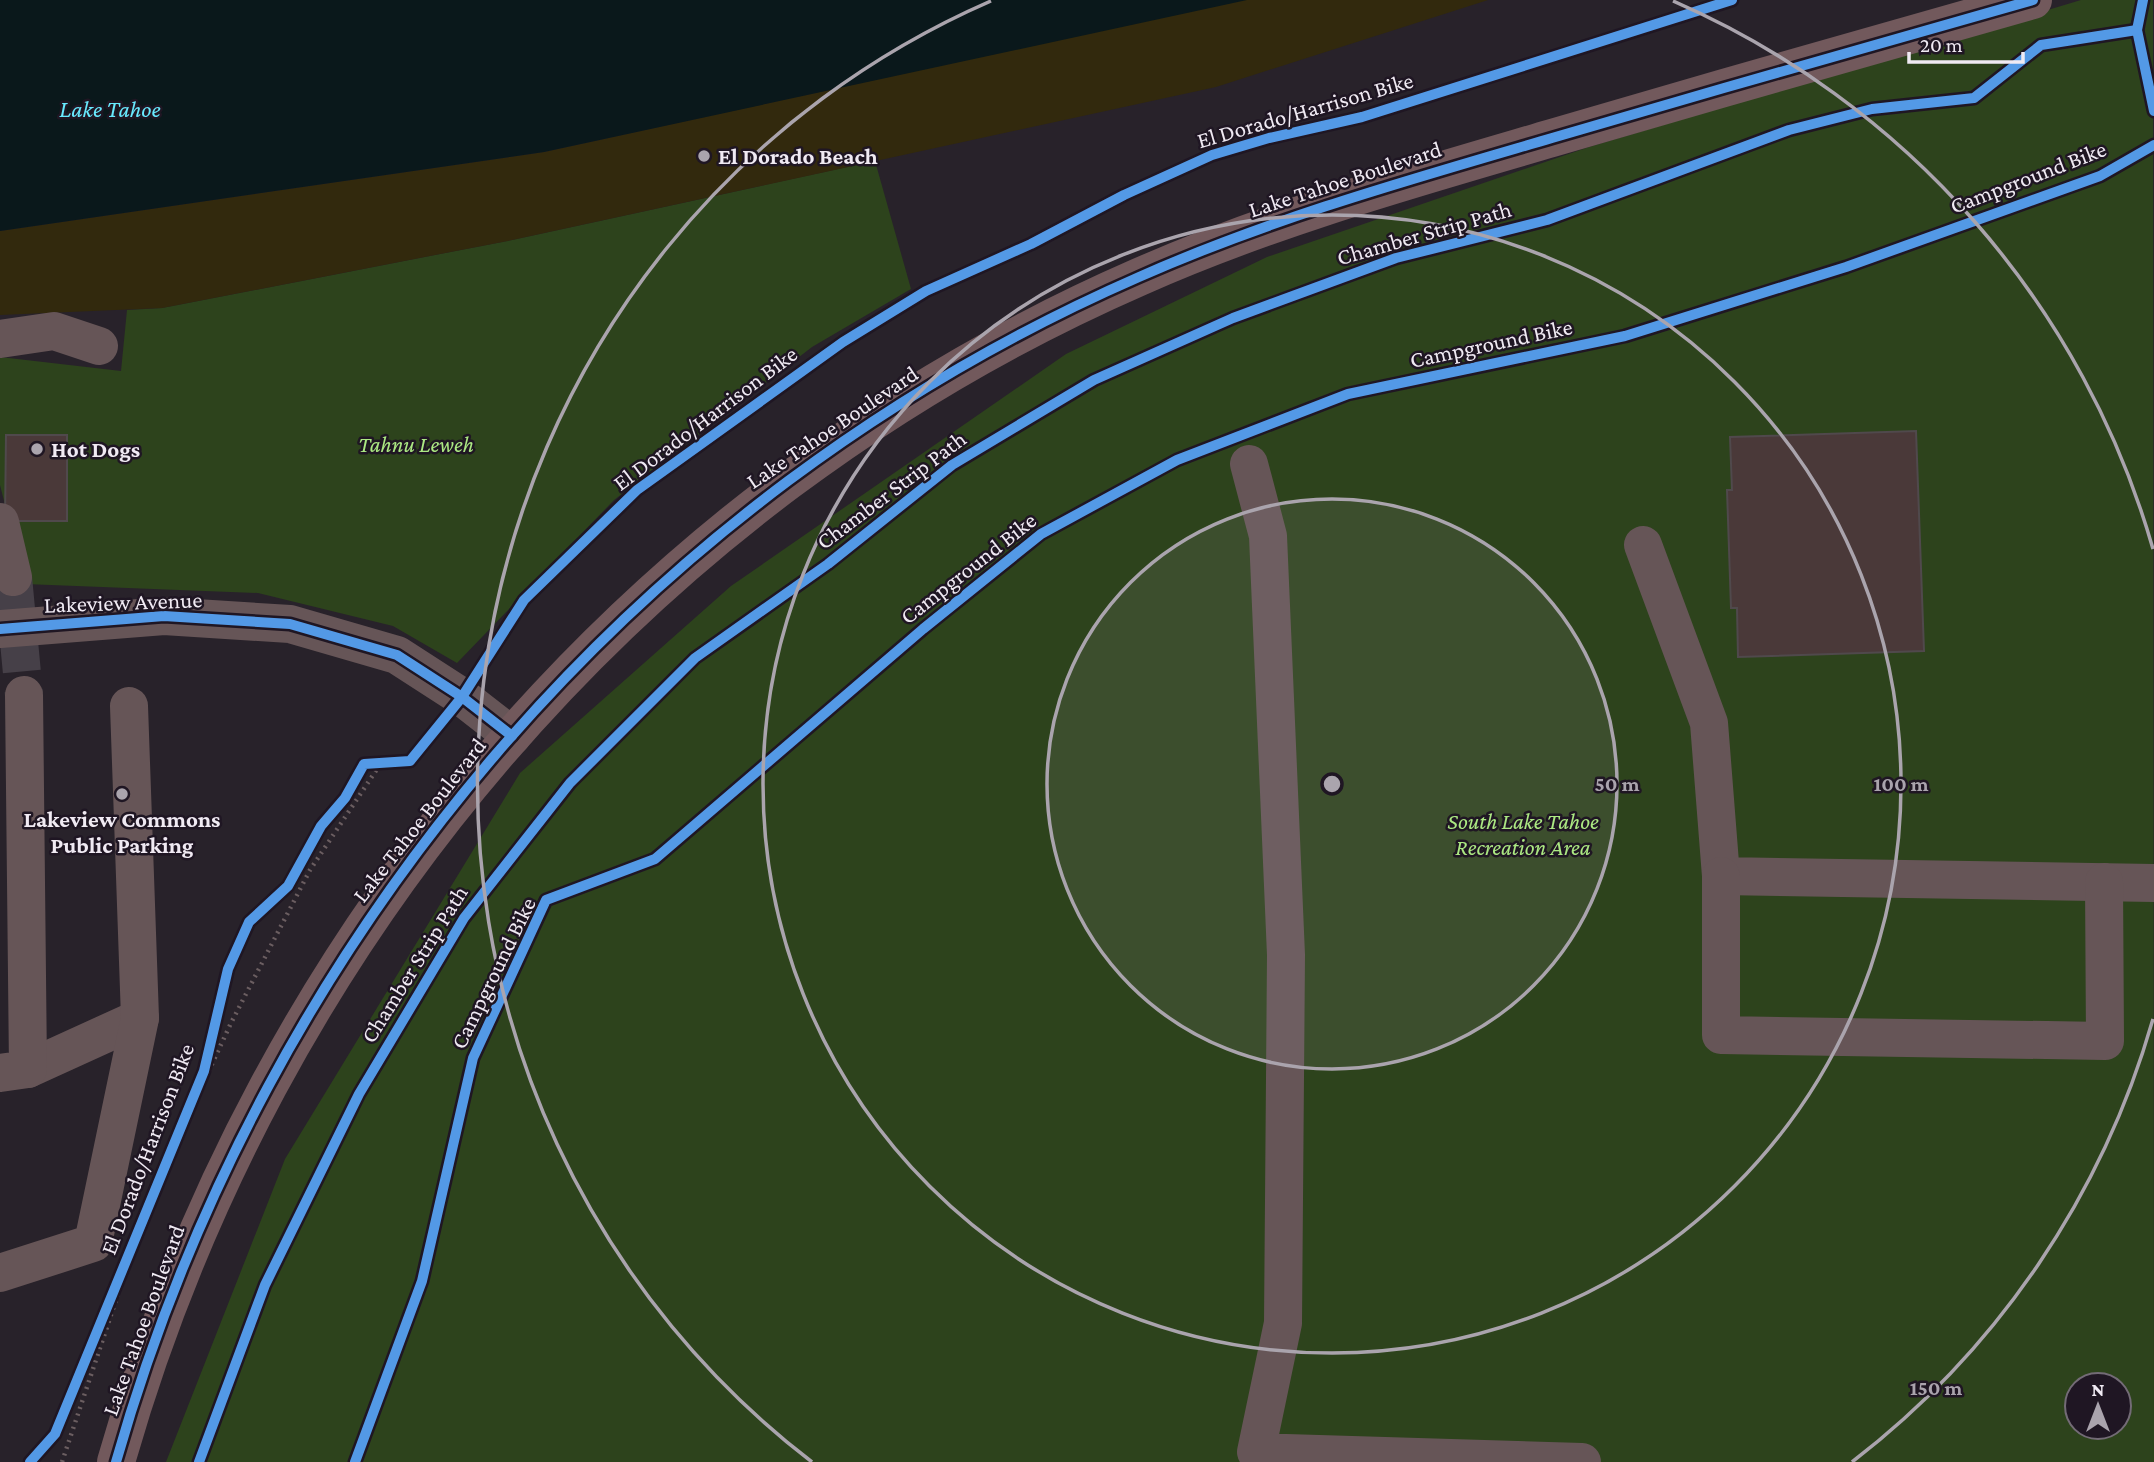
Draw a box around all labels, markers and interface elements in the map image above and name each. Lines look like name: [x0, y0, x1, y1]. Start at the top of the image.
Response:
scale bar: [1909, 21, 2023, 65]
text: 20 m: [1920, 33, 1963, 57]
street label: El Dorado/Harrison Bike: [1194, 67, 1416, 153]
water label: Lake Tahoe: [59, 95, 161, 122]
street label: Campground Bike: [1946, 135, 2110, 219]
street label: Lake Tahoe Boulevard: [1245, 136, 1445, 222]
place label: El Dorado Beach: [718, 143, 878, 169]
marker: El Dorado Beach: [696, 148, 712, 164]
street label: Chamber Strip Path: [1334, 196, 1514, 270]
street label: Campground Bike: [1407, 313, 1575, 373]
street label: El Dorado/Harrison Bike: [608, 340, 802, 496]
street label: Lake Tahoe Boulevard: [741, 360, 923, 494]
street label: Chamber Strip Path: [811, 425, 971, 555]
park label: Tahnu Leweh: [358, 431, 474, 457]
place label: Hot Dogs: [51, 436, 140, 462]
marker: Hot Dogs: [29, 441, 45, 457]
street label: Campground Bike: [895, 507, 1041, 629]
street label: Lakeview Avenue: [43, 586, 203, 618]
street label: Lake Tahoe Boulevard: [347, 733, 491, 907]
centre of rings: [1320, 772, 1344, 796]
text: 50 m: [1595, 772, 1640, 796]
text: 100 m: [1873, 772, 1929, 796]
marker: Lakeview Commons Public Parking: [114, 786, 130, 802]
place label: Lakeview Commons Public Parking: [24, 806, 220, 858]
park label: South Lake Tahoe Recreation Area: [1447, 808, 1599, 860]
street label: Chamber Strip Path: [355, 881, 473, 1047]
street label: Campground Bike: [445, 893, 541, 1053]
street label: El Dorado/Harrison Bike: [95, 1040, 199, 1258]
street label: Lake Tahoe Boulevard: [96, 1221, 190, 1419]
north arrow: [2063, 1371, 2133, 1441]
text: 150 m: [1910, 1376, 1963, 1400]
text: N: [2092, 1379, 2105, 1400]

